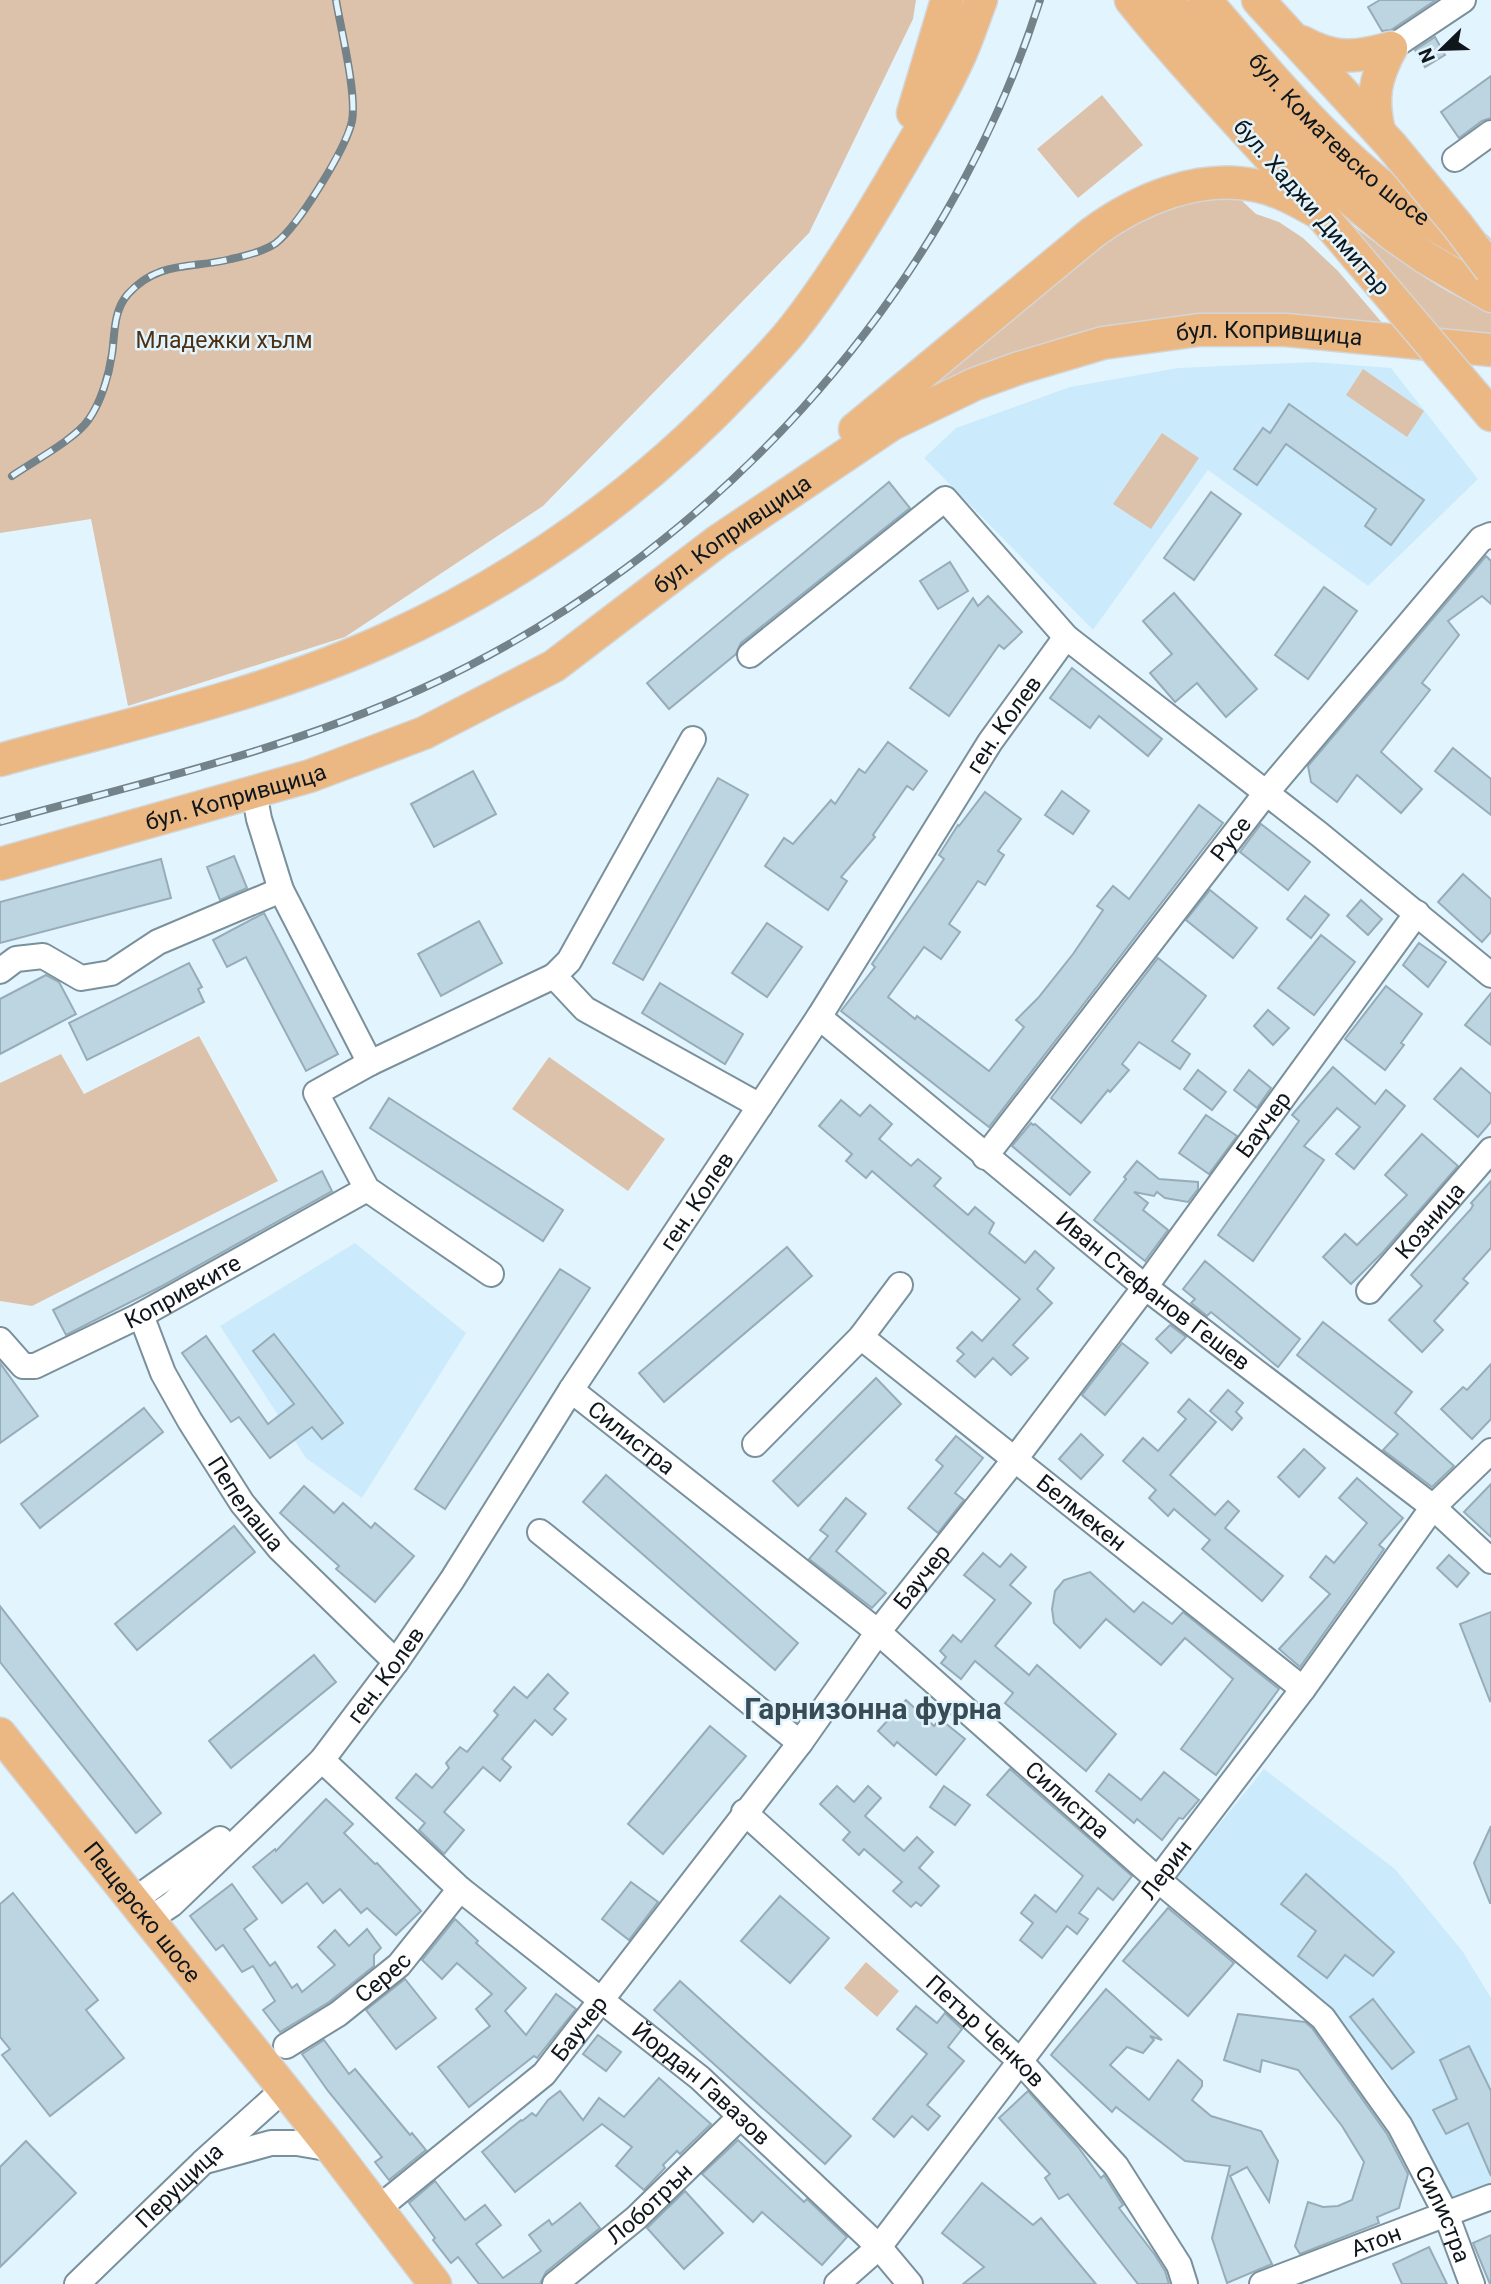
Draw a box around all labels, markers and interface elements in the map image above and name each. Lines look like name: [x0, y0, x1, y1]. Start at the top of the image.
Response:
north arrow: [1407, 14, 1477, 84]
text: N: [1414, 45, 1440, 66]
street label: бул. Коматевско шосе: [1243, 48, 1435, 232]
street label: бул. Хаджи Димитър: [1228, 114, 1396, 301]
street label: бул. Копривщица: [1174, 317, 1364, 351]
park label: Младежки хълм: [135, 327, 313, 354]
street label: бул. Копривщица: [648, 469, 816, 599]
street label: ген. Колев: [961, 671, 1047, 778]
street label: бул. Копривщица: [142, 758, 330, 836]
street label: Русе: [1205, 811, 1257, 867]
street label: Баучер: [1231, 1086, 1297, 1163]
street label: ген. Колев: [655, 1147, 740, 1256]
street label: Козница: [1390, 1177, 1471, 1265]
street label: Иван Стефанов Гешев: [1050, 1206, 1255, 1376]
street label: Копривките: [120, 1249, 245, 1335]
street label: Силистра: [582, 1395, 680, 1481]
street label: Пепелаша: [202, 1452, 289, 1557]
street label: Белмекен: [1031, 1469, 1132, 1557]
street label: Баучер: [888, 1539, 956, 1615]
street label: ген. Колев: [342, 1622, 430, 1729]
district label: Гарнизонна фурна: [744, 1691, 1002, 1726]
street label: Силистра: [1020, 1756, 1115, 1845]
street label: Лерин: [1135, 1835, 1197, 1905]
street label: Пещерско шосе: [78, 1837, 206, 1988]
street label: Серес: [350, 1948, 417, 2009]
street label: Петър Ченков: [920, 1970, 1050, 2093]
street label: Баучер: [546, 1991, 613, 2067]
street label: Йордан Гавазов: [627, 2016, 776, 2151]
street label: Перущица: [130, 2138, 229, 2234]
street label: Лоботрън: [602, 2158, 698, 2250]
street label: Силистра: [1409, 2161, 1476, 2266]
street label: Атон: [1347, 2219, 1405, 2263]

